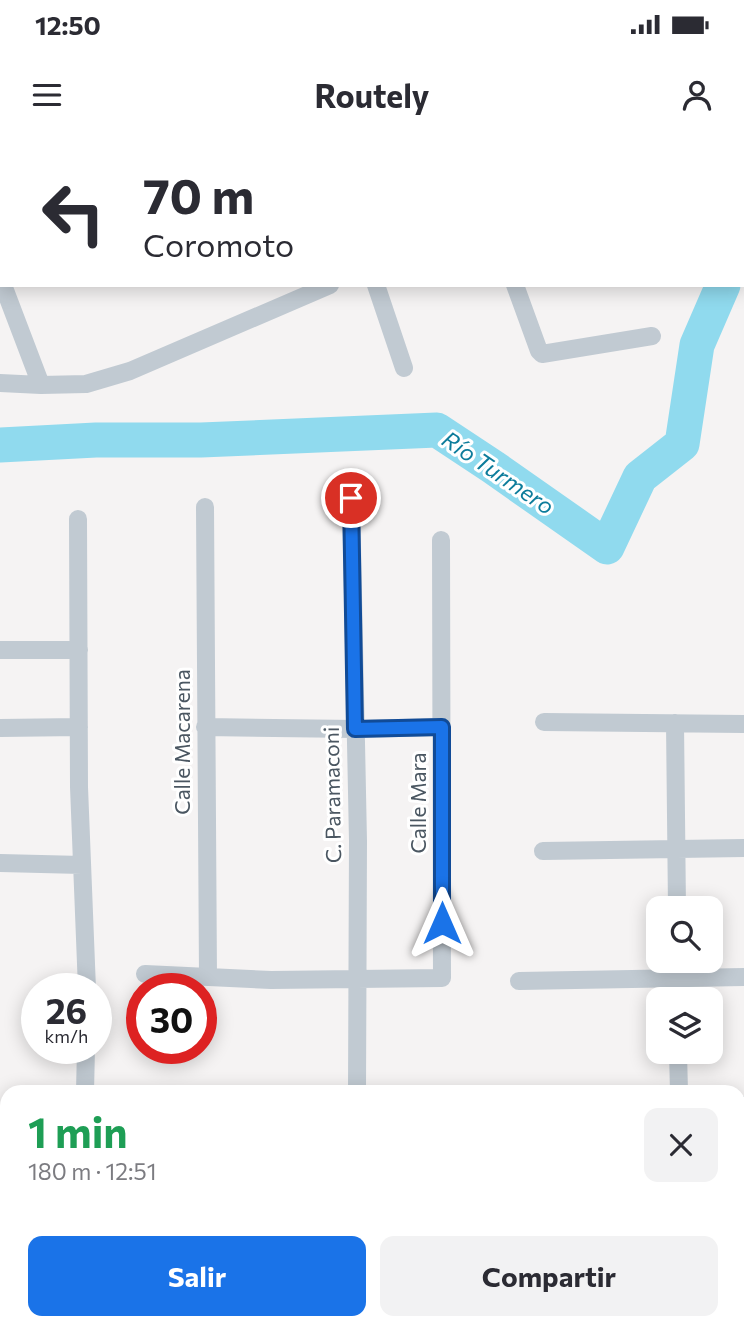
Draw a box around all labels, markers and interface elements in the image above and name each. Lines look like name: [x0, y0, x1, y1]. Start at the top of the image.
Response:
text: 12:50: [35, 9, 101, 40]
text: Routely: [315, 75, 429, 115]
icon: menu: [28, 76, 66, 114]
icon: person: [678, 76, 716, 114]
text: 70 m: [143, 164, 254, 224]
icon: left: [28, 168, 119, 259]
text: Coromoto: [143, 224, 294, 264]
water label: Río Turmero: [437, 424, 560, 520]
pin: [321, 468, 381, 528]
icon: arrive: [332, 479, 370, 517]
street label: Calle Macarena: [169, 669, 194, 815]
street label: C. Paramaconi: [318, 727, 345, 863]
street label: Calle Mara: [405, 752, 430, 854]
position arrow: [405, 886, 479, 960]
map controls: [646, 896, 723, 1064]
button: search: [646, 896, 723, 973]
speed limit sign: 30: [126, 973, 217, 1064]
button: layers: [646, 987, 723, 1064]
text: 26: [46, 988, 87, 1031]
text: km/h: [45, 1025, 88, 1047]
text: 1 min: [28, 1105, 128, 1157]
button: close: [644, 1108, 718, 1182]
text: 180 m · 12:51: [28, 1157, 157, 1185]
button: Salir: [28, 1236, 366, 1316]
button: Compartir: [380, 1236, 718, 1316]

